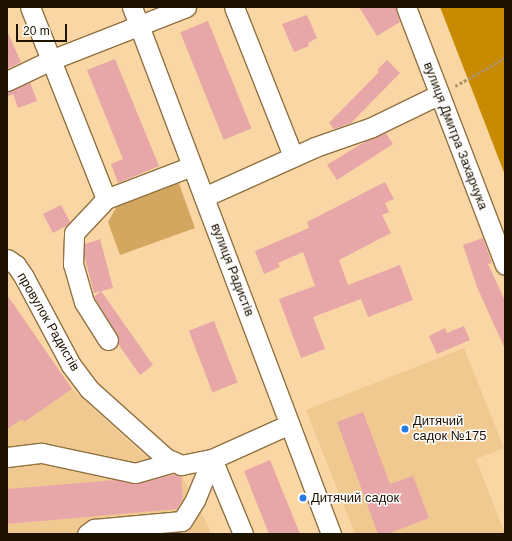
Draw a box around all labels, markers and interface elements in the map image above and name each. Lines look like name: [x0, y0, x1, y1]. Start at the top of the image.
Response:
scale bar: [18, 16, 69, 42]
text: 20 m: [23, 24, 50, 38]
street label: вулиця Дмитра Захарчука: [420, 60, 490, 212]
street label: вулиця Радистів: [207, 221, 257, 319]
street label: провулок Радистів: [13, 270, 83, 374]
place label: Дитячий садок №175: [413, 414, 486, 445]
marker: Дитячий садок №175: [400, 424, 410, 434]
place label: Дитячий садок: [311, 490, 399, 506]
marker: Дитячий садок: [298, 493, 308, 503]

